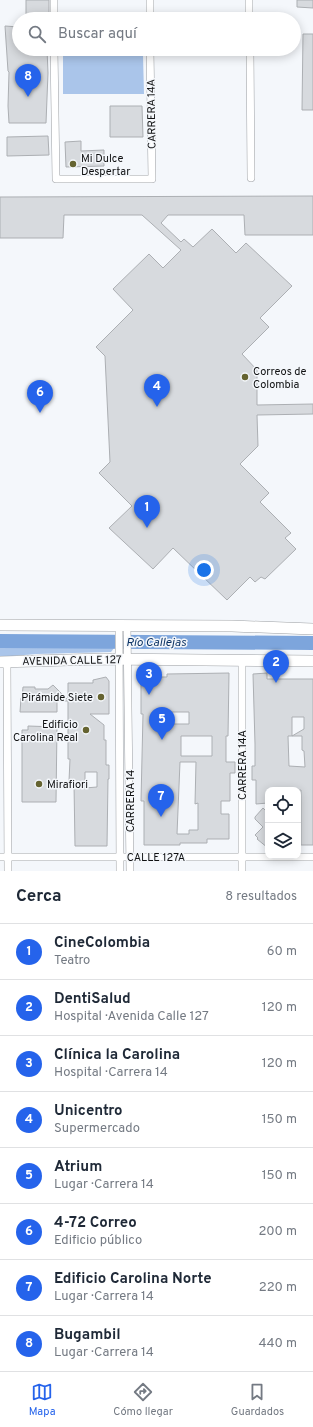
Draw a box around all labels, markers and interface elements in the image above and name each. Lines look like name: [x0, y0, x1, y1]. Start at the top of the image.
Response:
search box: [12, 12, 301, 56]
icon: search: [26, 23, 48, 45]
text: Buscar aquí: [58, 25, 137, 44]
pin: 8: [15, 64, 41, 97]
street label: CARRERA 14A: [144, 79, 160, 149]
place label: Mi Dulce Despertar: [81, 152, 131, 179]
marker: Mi Dulce Despertar: [68, 159, 78, 169]
place label: Correos de Colombia: [253, 365, 307, 392]
marker: Correos de Colombia: [240, 372, 250, 382]
pin: 4: [144, 374, 170, 407]
pin: 6: [27, 380, 53, 413]
pin: 1: [134, 495, 160, 528]
your location: [194, 560, 214, 580]
water label: Río Callejas: [126, 635, 187, 651]
pin: 2: [263, 650, 289, 683]
street label: AVENIDA CALLE 127: [22, 653, 122, 669]
pin: 3: [136, 662, 162, 695]
place label: Pirámide Siete: [21, 691, 93, 705]
marker: Pirámide Siete: [96, 692, 106, 702]
pin: 5: [149, 707, 175, 740]
place label: Edificio Carolina Real: [13, 718, 78, 745]
marker: Edificio Carolina Real: [81, 725, 91, 735]
street label: CARRERA 14A: [236, 730, 250, 800]
street label: CARRERA 14: [124, 770, 138, 832]
place label: Mirafiori: [47, 778, 88, 792]
marker: Mirafiori: [34, 779, 44, 789]
pin: 7: [148, 784, 174, 817]
map controls: [265, 787, 301, 859]
button: locate: [265, 787, 301, 823]
button: layers: [265, 823, 301, 859]
street label: CALLE 127A: [127, 851, 185, 865]
text: Cerca: [16, 886, 62, 908]
text: 8 resultados: [225, 889, 297, 905]
text: CineColombia: [54, 934, 150, 953]
text: 1: [26, 944, 32, 960]
text: 60 m: [267, 944, 297, 960]
text: Teatro: [54, 953, 90, 969]
text: DentiSalud: [54, 990, 131, 1009]
text: 2: [25, 1000, 33, 1016]
text: 120 m: [262, 1000, 297, 1016]
text: Hospital · Avenida Calle 127: [54, 1009, 209, 1025]
text: Clínica la Carolina: [54, 1046, 180, 1065]
text: 3: [25, 1056, 33, 1072]
text: 120 m: [262, 1056, 297, 1072]
text: Hospital · Carrera 14: [54, 1065, 168, 1081]
text: Unicentro: [54, 1102, 123, 1121]
text: 4: [25, 1112, 33, 1128]
text: 150 m: [262, 1112, 297, 1128]
text: Supermercado: [54, 1121, 140, 1137]
text: Atrium: [54, 1158, 102, 1177]
text: 5: [25, 1168, 33, 1184]
text: 150 m: [262, 1168, 297, 1184]
text: Lugar · Carrera 14: [54, 1177, 154, 1193]
text: 4-72 Correo: [54, 1214, 137, 1233]
text: 6: [25, 1224, 33, 1240]
text: 200 m: [258, 1224, 297, 1240]
text: Edificio público: [54, 1233, 142, 1249]
text: Edificio Carolina Norte: [54, 1270, 212, 1289]
text: 7: [26, 1280, 32, 1296]
text: 220 m: [259, 1280, 297, 1296]
text: Lugar · Carrera 14: [54, 1289, 154, 1305]
text: Bugambil: [54, 1326, 121, 1345]
text: 8: [25, 1336, 33, 1352]
text: 440 m: [258, 1336, 297, 1352]
text: Lugar · Carrera 14: [54, 1345, 154, 1361]
tab: Mapa: [29, 1381, 55, 1419]
tab: Cómo llegar: [113, 1381, 173, 1419]
tab: Guardados: [231, 1381, 284, 1419]

